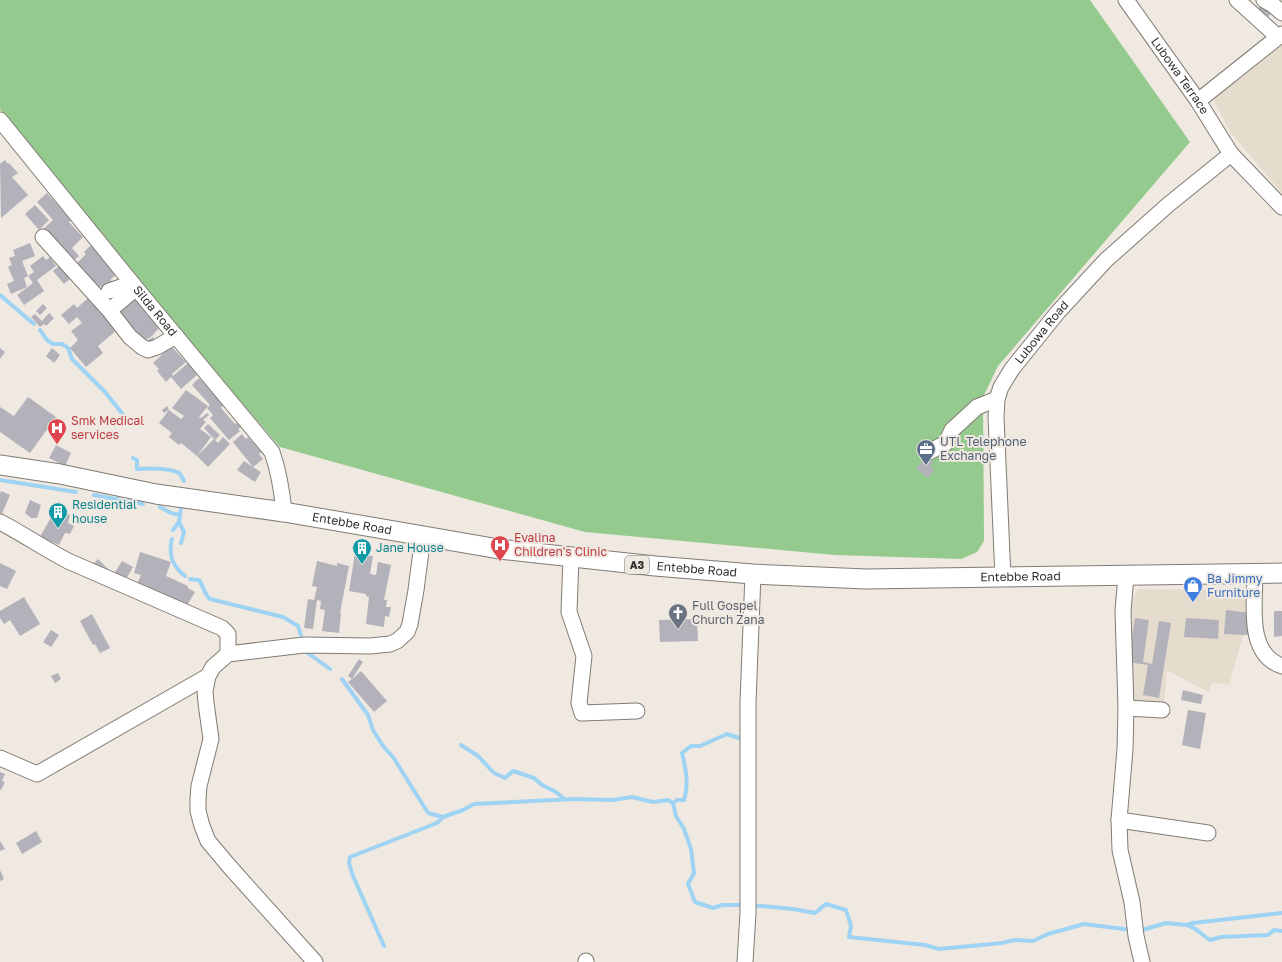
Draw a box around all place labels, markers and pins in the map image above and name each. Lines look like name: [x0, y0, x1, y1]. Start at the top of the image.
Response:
place label: Smk Medical services: [71, 413, 144, 442]
hospital icon: Smk Medical services: [46, 417, 68, 445]
place label: UTL Telephone Exchange: [940, 434, 1026, 463]
office icon: UTL Telephone Exchange: [915, 438, 937, 466]
place label: Residential house: [72, 497, 137, 526]
building icon: Residential house: [47, 501, 69, 529]
place label: Evalina Children's Clinic: [514, 530, 607, 559]
hospital icon: Evalina Children's Clinic: [489, 534, 511, 562]
building icon: Jane House: [351, 537, 373, 565]
place label: Jane House: [376, 540, 444, 555]
place label: Ba Jimmy Furniture: [1207, 571, 1263, 600]
shop icon: Ba Jimmy Furniture: [1182, 575, 1204, 603]
place label: Full Gospel Church Zana: [692, 598, 764, 627]
church icon: Full Gospel Church Zana: [667, 602, 689, 630]

